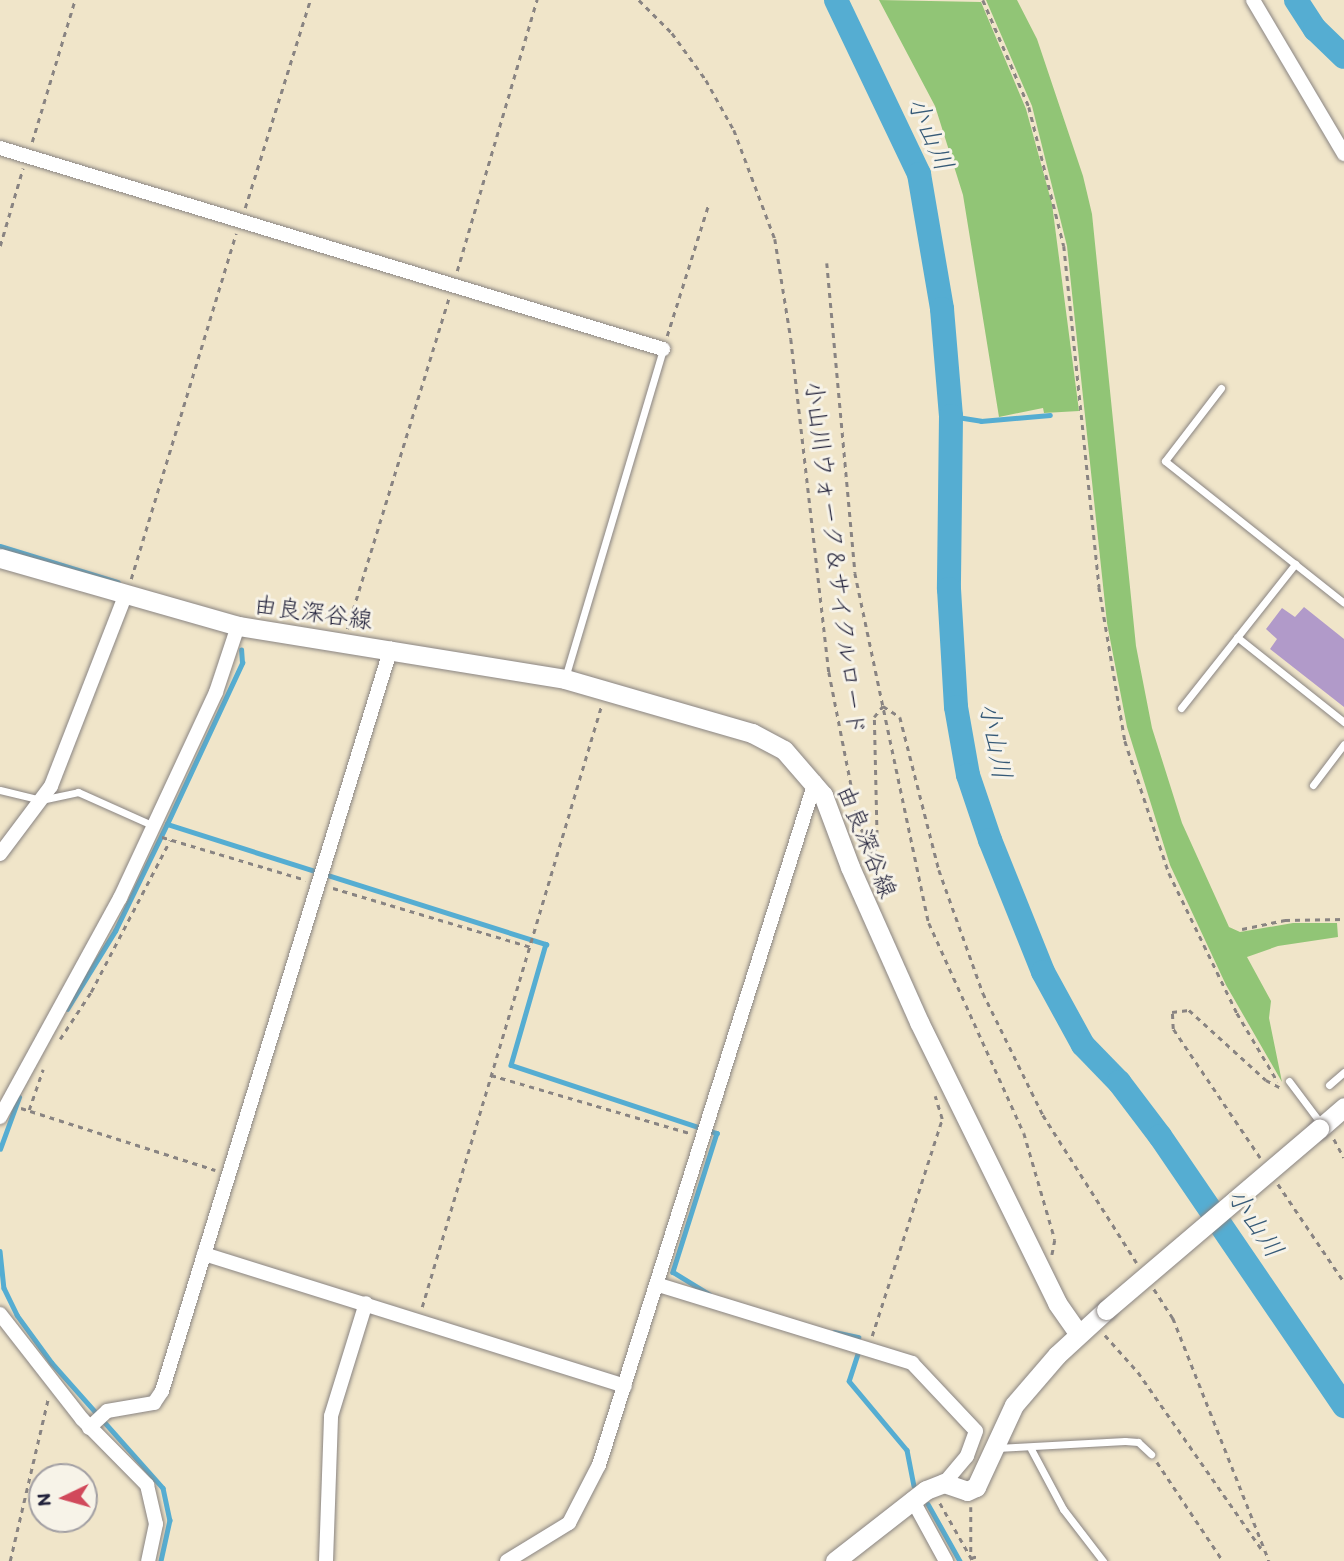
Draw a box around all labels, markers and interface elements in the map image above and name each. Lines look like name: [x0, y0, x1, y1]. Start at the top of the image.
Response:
water label: 小山川: [900, 92, 960, 176]
street label: 小山川ウォーク＆サイクルロード: [800, 378, 872, 738]
street label: 由良深谷線: [252, 589, 374, 635]
water label: 小山川: [972, 700, 1018, 782]
street label: 由良深谷線: [831, 780, 903, 902]
water label: 小山川: [1220, 1182, 1290, 1264]
north arrow: [28, 1463, 98, 1533]
text: N: [32, 1492, 56, 1507]

